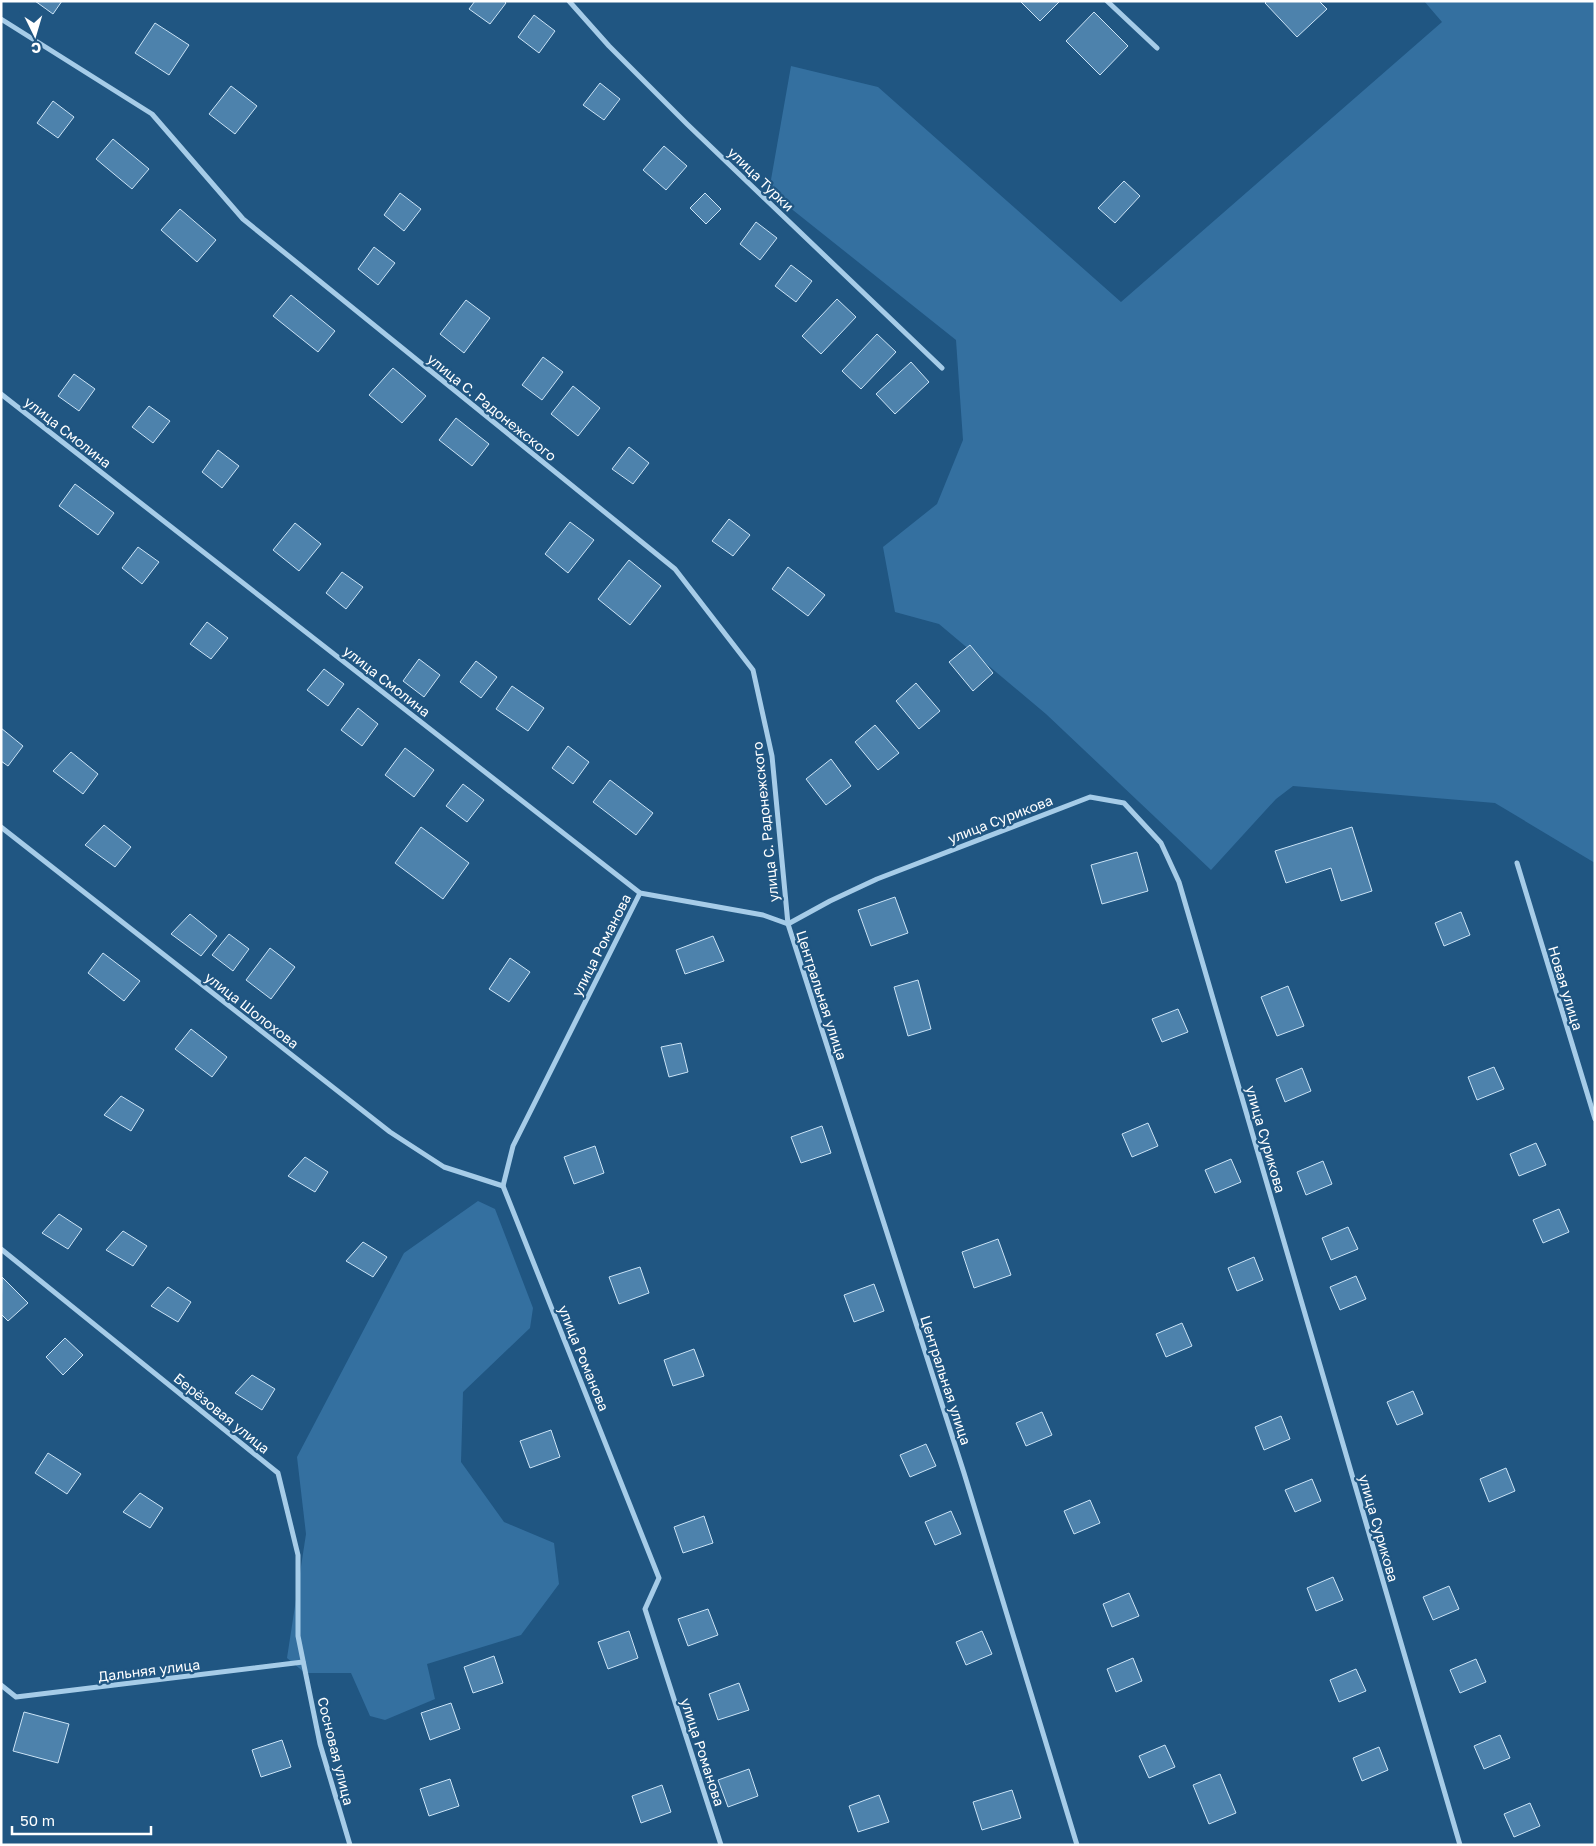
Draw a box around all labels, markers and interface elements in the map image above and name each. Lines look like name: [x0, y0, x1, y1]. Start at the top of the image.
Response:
north arrow: [10, 10, 60, 60]
text: С: [30, 40, 42, 57]
street label: улица Турки: [724, 143, 798, 215]
street label: улица С. Радонежского: [424, 350, 560, 464]
street label: улица Смолина: [21, 393, 115, 471]
street label: улица Смолина: [340, 642, 434, 720]
street label: улица С. Радонежского: [748, 741, 782, 903]
street label: улица Сурикова: [945, 791, 1055, 847]
street label: улица Романова: [568, 891, 634, 999]
street label: Центральная улица: [793, 928, 851, 1062]
street label: Новая улица: [1545, 944, 1587, 1032]
street label: улица Шолохова: [202, 968, 302, 1052]
street label: улица Сурикова: [1243, 1083, 1289, 1195]
street label: улица Романова: [555, 1303, 613, 1413]
street label: Центральная улица: [917, 1313, 975, 1447]
street label: Берёзовая улица: [171, 1369, 273, 1457]
street label: улица Сурикова: [1356, 1472, 1402, 1584]
street label: Дальняя улица: [97, 1655, 201, 1685]
street label: Сосновая улица: [314, 1695, 358, 1807]
street label: улица Романова: [678, 1696, 728, 1808]
scale bar: [12, 1804, 151, 1836]
text: 50 m: [20, 1811, 55, 1829]

